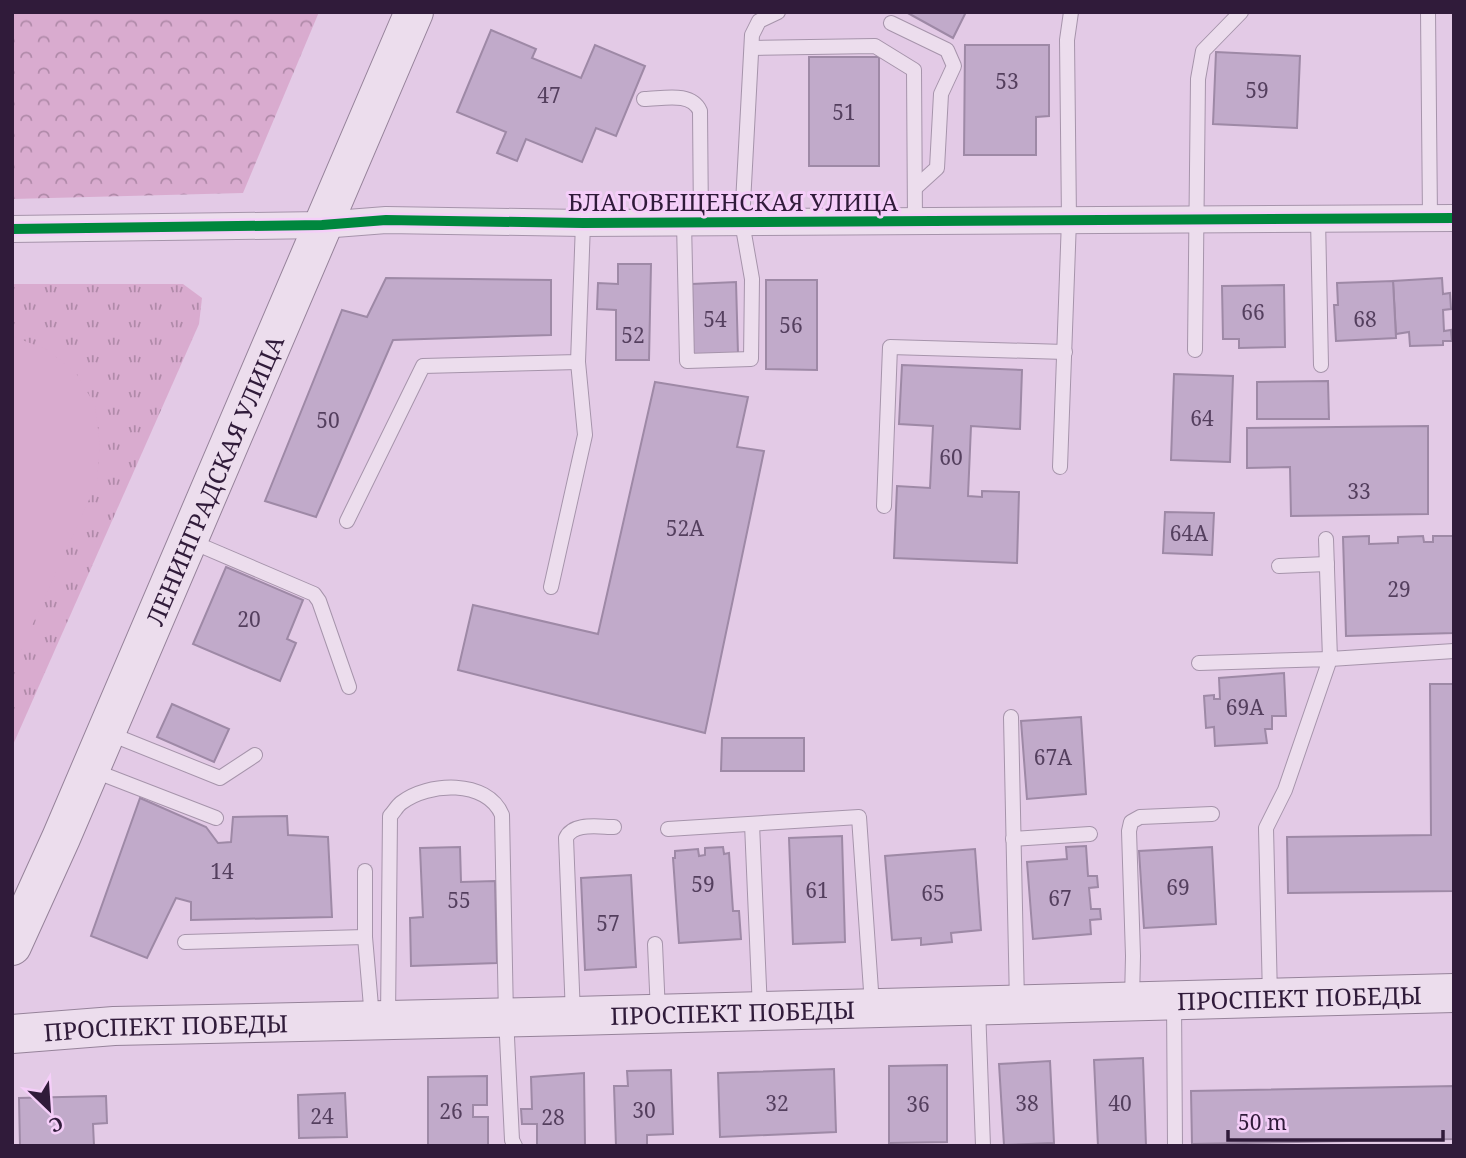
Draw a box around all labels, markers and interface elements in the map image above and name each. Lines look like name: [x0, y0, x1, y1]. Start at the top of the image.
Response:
house number: 53: [995, 67, 1019, 95]
house number: 59: [1245, 76, 1269, 104]
house number: 47: [537, 81, 561, 109]
house number: 51: [832, 98, 856, 126]
street label: БЛАГОВЕЩЕНСКАЯ УЛИЦА: [568, 185, 898, 218]
house number: 66: [1241, 298, 1265, 326]
house number: 54: [703, 305, 727, 333]
house number: 68: [1353, 305, 1377, 333]
house number: 56: [779, 311, 803, 339]
house number: 52: [621, 321, 645, 349]
street label: ЛЕНИНГРАДСКАЯ УЛИЦА: [138, 330, 291, 630]
house number: 64: [1190, 404, 1214, 432]
house number: 50: [316, 406, 340, 434]
house number: 60: [939, 443, 963, 471]
house number: 33: [1347, 477, 1371, 505]
house number: 52А: [666, 514, 704, 542]
house number: 64А: [1170, 519, 1208, 547]
house number: 29: [1387, 575, 1411, 603]
house number: 20: [237, 605, 261, 633]
house number: 69А: [1226, 693, 1264, 721]
house number: 67А: [1034, 743, 1072, 771]
house number: 14: [210, 857, 234, 885]
house number: 59: [691, 870, 715, 898]
house number: 69: [1166, 873, 1190, 901]
house number: 61: [805, 876, 829, 904]
house number: 65: [921, 879, 945, 907]
house number: 67: [1048, 884, 1072, 912]
house number: 55: [447, 886, 471, 914]
house number: 57: [596, 909, 620, 937]
street label: ПРОСПЕКТ ПОБЕДЫ: [1177, 977, 1422, 1017]
street label: ПРОСПЕКТ ПОБЕДЫ: [610, 992, 855, 1032]
street label: ПРОСПЕКТ ПОБЕДЫ: [42, 1006, 288, 1048]
north arrow: [14, 1074, 84, 1144]
house number: 32: [765, 1089, 789, 1117]
house number: 38: [1015, 1089, 1039, 1117]
house number: 40: [1108, 1089, 1132, 1117]
house number: 36: [906, 1090, 930, 1118]
house number: 30: [632, 1096, 656, 1124]
house number: 26: [439, 1097, 463, 1125]
scale bar: [1228, 1098, 1443, 1142]
house number: 24: [310, 1102, 334, 1130]
house number: 28: [541, 1103, 565, 1131]
text: 50 m: [1238, 1108, 1287, 1136]
text: С: [45, 1110, 67, 1139]

